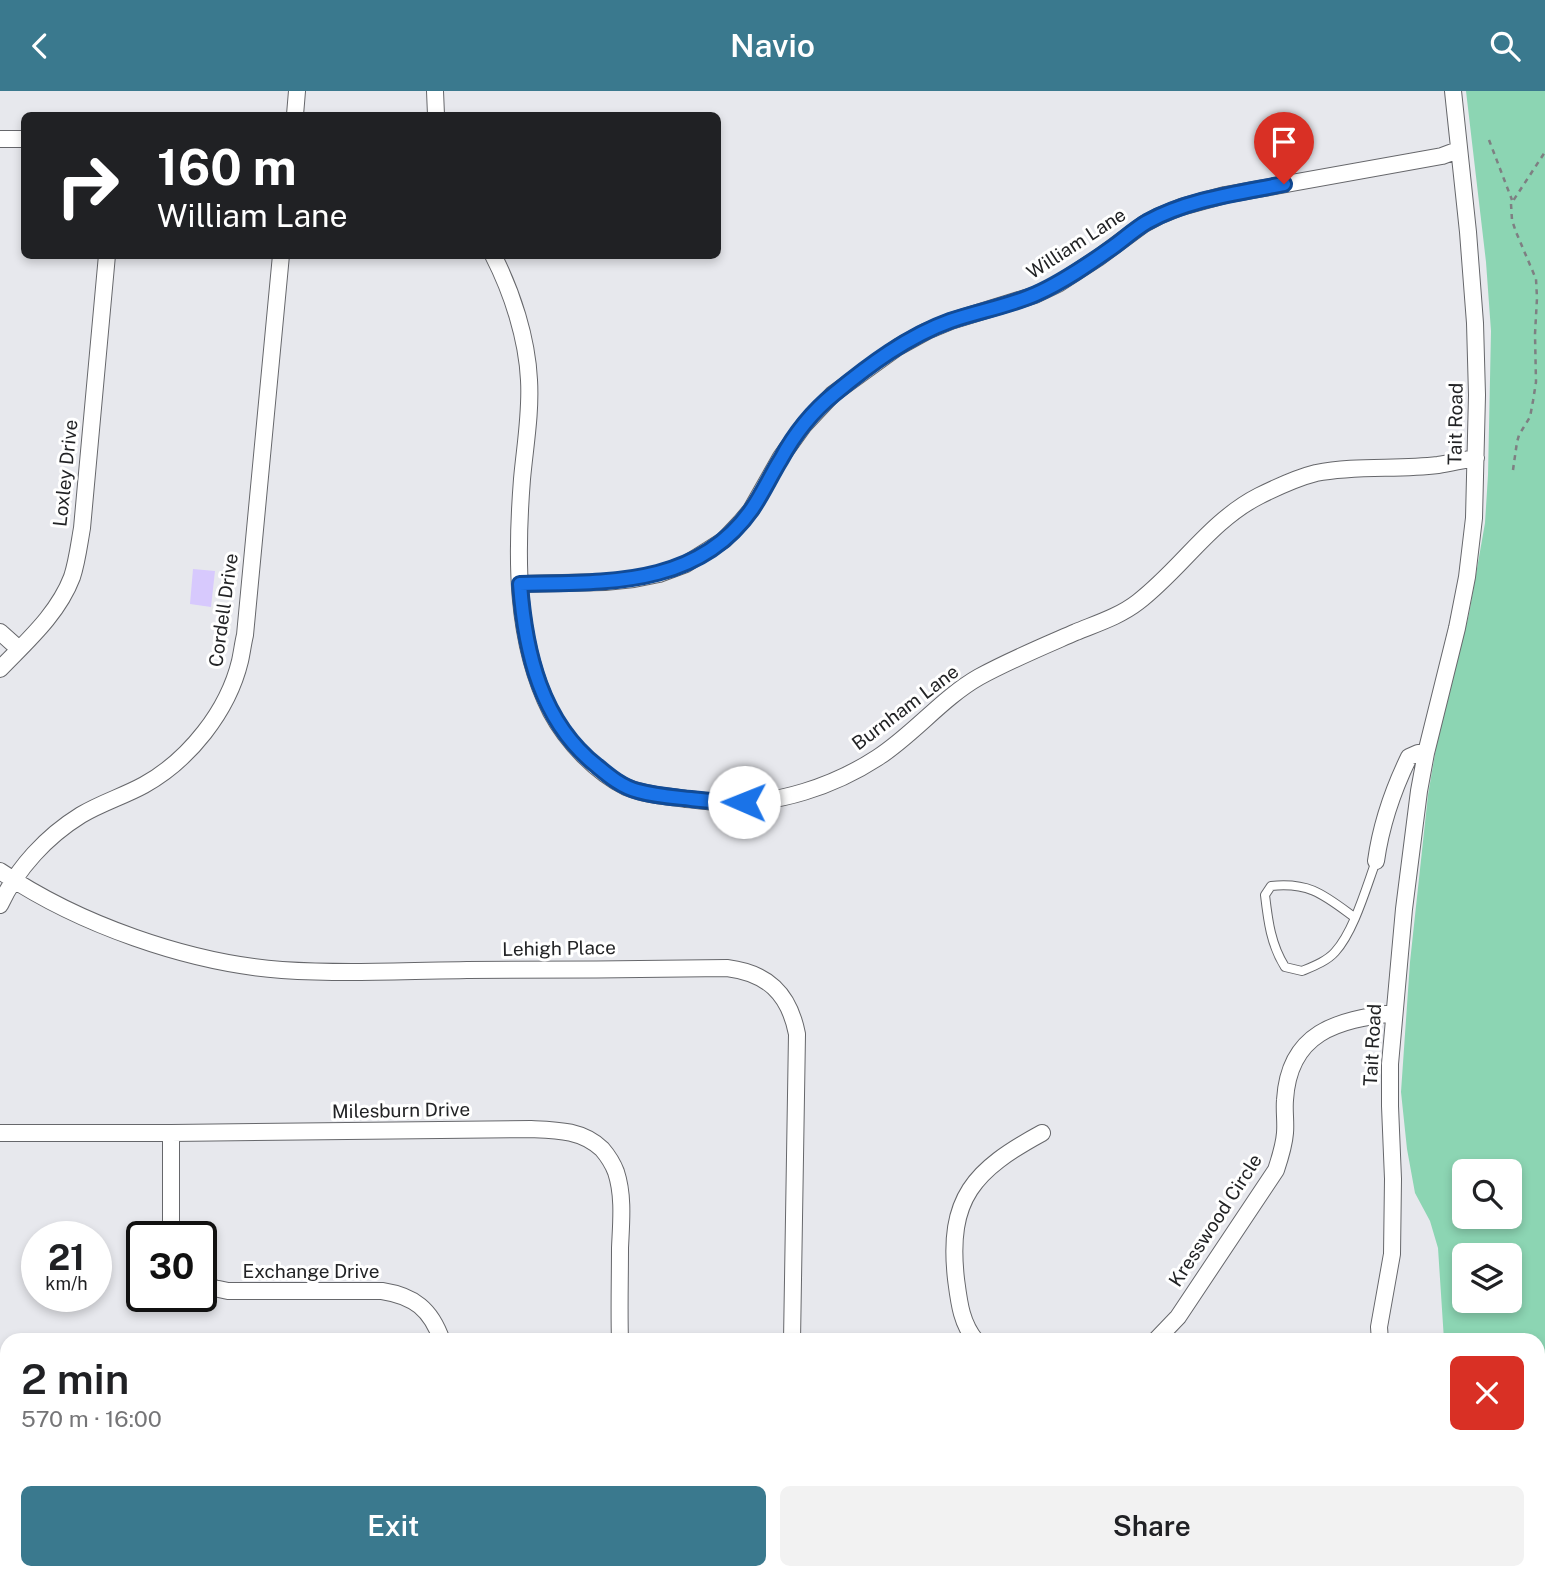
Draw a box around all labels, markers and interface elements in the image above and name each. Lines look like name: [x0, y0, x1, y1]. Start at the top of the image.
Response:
icon: back: [21, 27, 59, 65]
text: Navio: [730, 27, 815, 64]
icon: search: [1486, 27, 1524, 65]
pin: [1254, 112, 1314, 184]
icon: arrive: [1265, 123, 1303, 161]
text: 160 m: [157, 138, 297, 196]
icon: right: [42, 140, 133, 231]
text: William Lane: [157, 197, 348, 234]
street label: William Lane: [1023, 203, 1129, 283]
street label: Tait Road: [1443, 383, 1467, 465]
street label: Loxley Drive: [48, 418, 82, 528]
street label: Cordell Drive: [204, 552, 242, 668]
street label: Burnham Lane: [847, 660, 963, 754]
position arrow: [707, 765, 781, 839]
street label: Lehigh Place: [502, 936, 616, 960]
street label: Tait Road: [1359, 1003, 1385, 1087]
street label: Milesburn Drive: [332, 1098, 470, 1122]
street label: Kresswood Circle: [1164, 1150, 1266, 1290]
map controls: [1452, 1159, 1522, 1313]
button: search: [1452, 1159, 1522, 1229]
speed limit sign: 30: [126, 1221, 217, 1312]
text: 21: [48, 1237, 85, 1278]
button: layers: [1452, 1243, 1522, 1313]
street label: Exchange Drive: [243, 1260, 379, 1282]
text: km/h: [45, 1273, 88, 1294]
text: 2 min: [21, 1354, 129, 1403]
button: close: [1450, 1356, 1524, 1430]
text: 570 m · 16:00: [21, 1405, 162, 1432]
button: Exit: [21, 1486, 766, 1566]
button: Share: [780, 1486, 1524, 1566]

